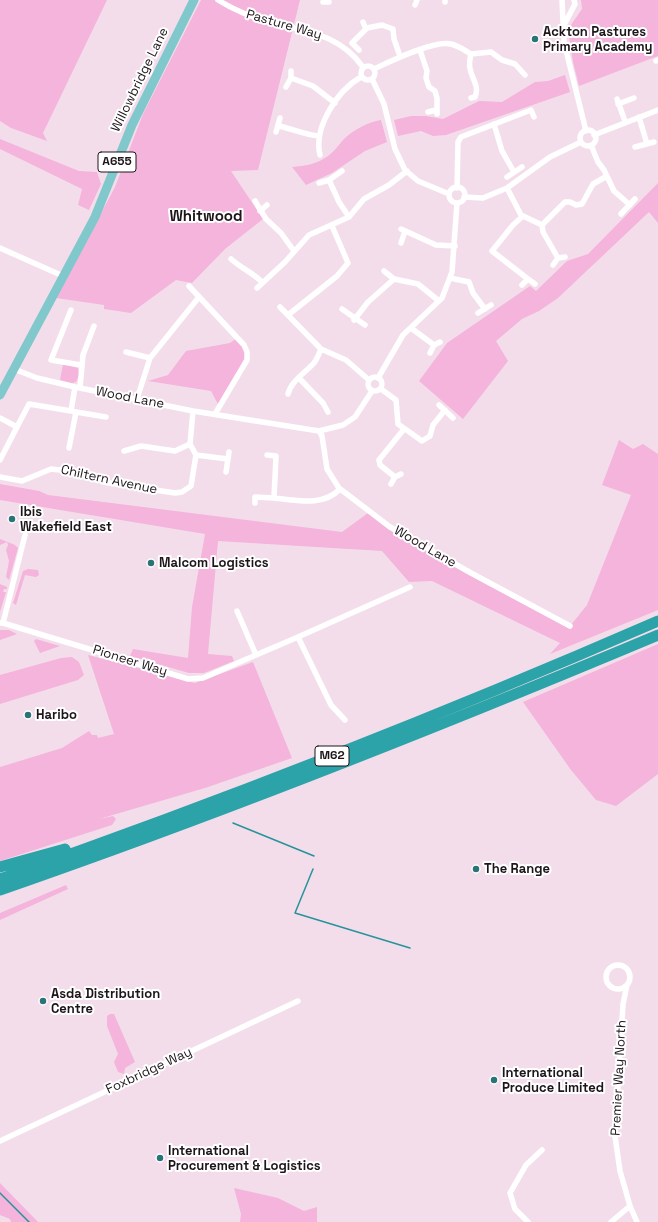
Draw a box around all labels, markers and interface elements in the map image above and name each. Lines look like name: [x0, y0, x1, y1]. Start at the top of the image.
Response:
street label: Pasture Way: [244, 7, 324, 43]
place label: Ackton Pastures Primary Academy: [543, 24, 653, 55]
street label: Willowbridge Lane: [108, 25, 172, 135]
marker: Ackton Pastures Primary Academy: [530, 34, 540, 44]
road number: A655: [98, 152, 136, 172]
district label: Whitwood: [169, 208, 243, 226]
street label: Wood Lane: [95, 384, 165, 412]
street label: Chiltern Avenue: [59, 462, 159, 498]
place label: Ibis Wakefield East: [20, 504, 112, 535]
marker: Ibis Wakefield East: [7, 514, 17, 524]
street label: Wood Lane: [391, 523, 459, 571]
place label: Malcom Logistics: [159, 555, 269, 571]
marker: Malcom Logistics: [146, 558, 156, 568]
street label: Pioneer Way: [91, 642, 169, 680]
place label: Haribo: [36, 707, 77, 723]
marker: Haribo: [23, 710, 33, 720]
road number: M62: [315, 746, 349, 766]
place label: The Range: [484, 861, 550, 877]
marker: The Range: [471, 864, 481, 874]
place label: Asda Distribution Centre: [51, 986, 160, 1017]
marker: Asda Distribution Centre: [38, 996, 48, 1006]
street label: Premier Way North: [608, 1020, 630, 1136]
street label: Foxbridge Way: [104, 1044, 194, 1098]
place label: International Produce Limited: [502, 1065, 604, 1096]
marker: International Produce Limited: [489, 1075, 499, 1085]
place label: International Procurement & Logistics: [168, 1143, 321, 1174]
marker: International Procurement & Logistics: [155, 1153, 165, 1163]

